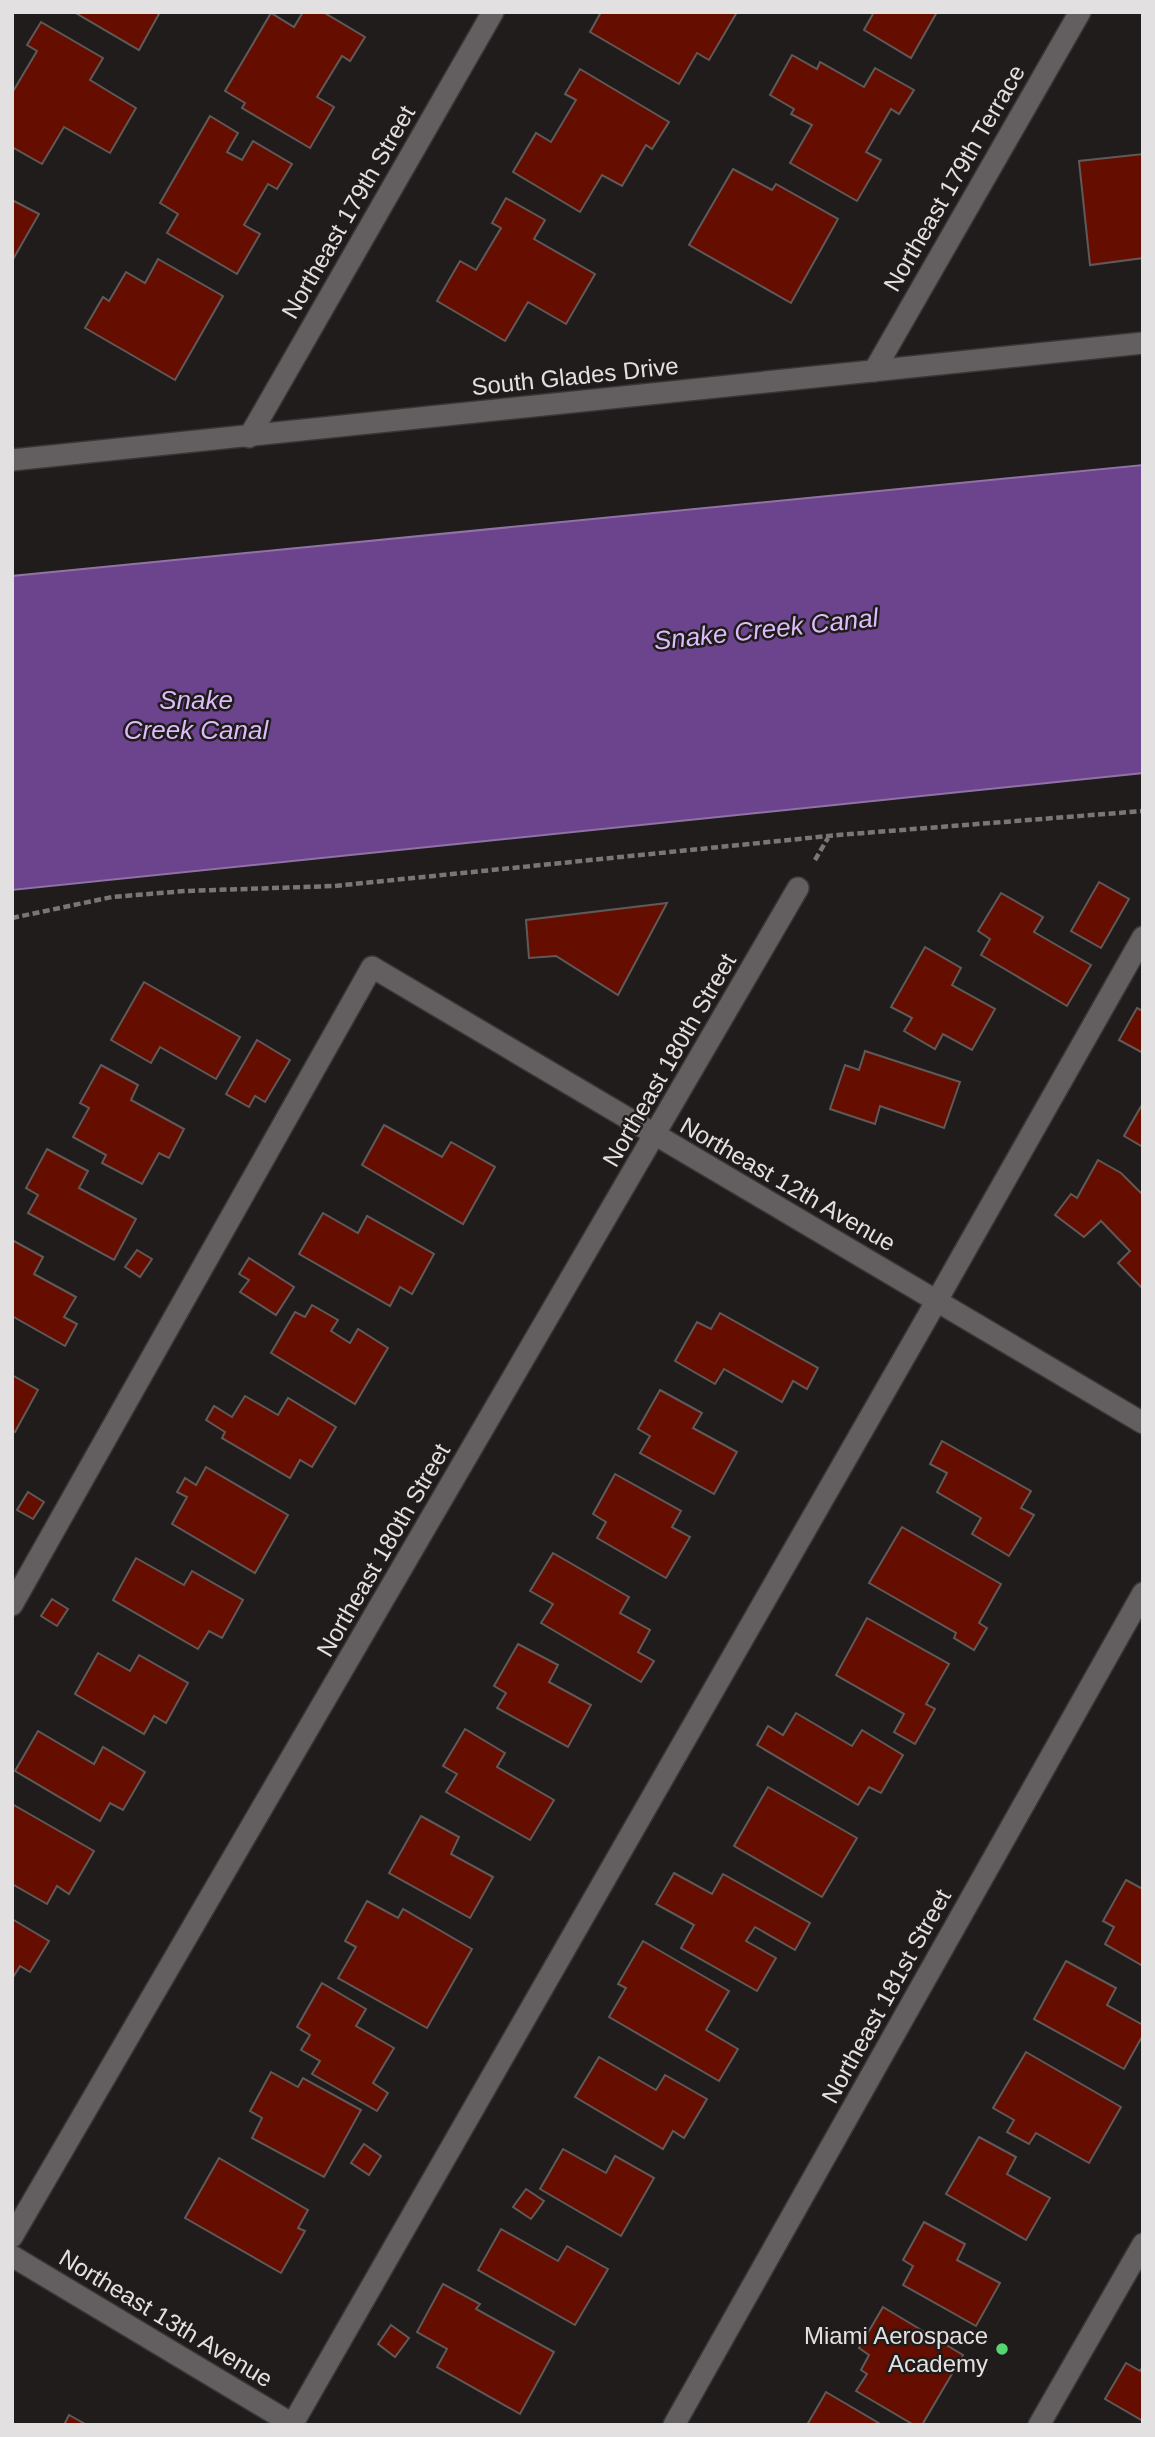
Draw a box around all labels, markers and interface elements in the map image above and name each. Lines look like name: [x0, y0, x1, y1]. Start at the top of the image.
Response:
street label: Northeast 179th Terrace: [878, 60, 1030, 296]
street label: Northeast 179th Street: [276, 100, 420, 323]
street label: South Glades Drive: [470, 352, 680, 400]
water label: Snake Creek Canal: [652, 602, 881, 656]
water label: Snake Creek Canal: [124, 685, 269, 745]
street label: Northeast 180th Street: [597, 948, 741, 1171]
street label: Northeast 12th Avenue: [676, 1111, 900, 1257]
street label: Northeast 180th Street: [311, 1438, 455, 1661]
street label: Northeast 181st Street: [816, 1884, 956, 2108]
street label: Northeast 13th Avenue: [55, 2244, 277, 2392]
place label: Miami Aerospace Academy: [804, 2322, 988, 2377]
marker: Miami Aerospace Academy: [994, 2341, 1010, 2357]

